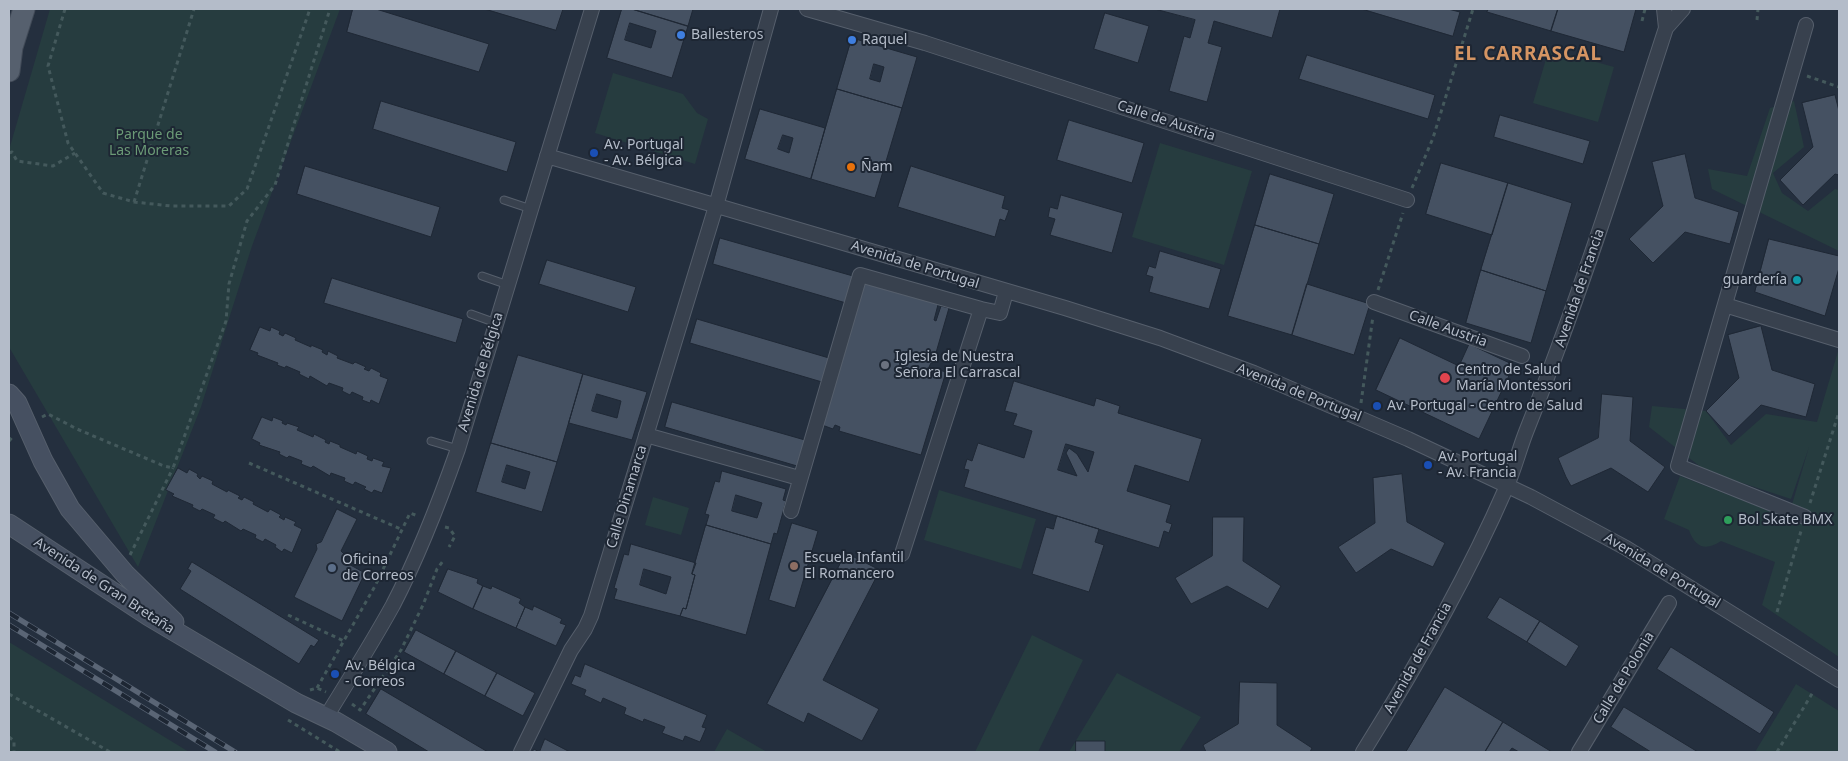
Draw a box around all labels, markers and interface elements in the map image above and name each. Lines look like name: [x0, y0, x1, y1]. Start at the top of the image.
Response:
place label: Ballesteros: [691, 27, 763, 43]
marker: Ballesteros: [675, 29, 687, 41]
place label: Raquel: [862, 32, 907, 48]
marker: Raquel: [846, 34, 858, 46]
district label: EL CARRASCAL: [1452, 44, 1604, 66]
street label: Calle de Austria: [1115, 97, 1217, 145]
park label: Parque de Las Moreras: [109, 127, 189, 160]
place label: Av. Portugal - Av. Bélgica: [604, 137, 683, 170]
marker: Av. Portugal - Av. Bélgica: [588, 147, 600, 159]
place label: Ñam: [861, 159, 893, 175]
marker: Ñam: [845, 161, 857, 173]
street label: Avenida de Francia: [1552, 227, 1608, 349]
street label: Avenida de Portugal: [849, 238, 981, 292]
place label: guardería: [1723, 272, 1787, 288]
marker: guardería: [1791, 274, 1803, 286]
street label: Calle Austria: [1407, 307, 1489, 351]
street label: Avenida de Bélgica: [455, 310, 507, 434]
place label: Iglesia de Nuestra Señora El Carrascal: [895, 349, 1020, 382]
marker: Iglesia de Nuestra Señora El Carrascal: [879, 359, 891, 371]
street label: Avenida de Portugal: [1234, 360, 1364, 426]
place label: Centro de Salud María Montessori: [1456, 362, 1571, 394]
marker: Centro de Salud María Montessori: [1438, 371, 1452, 385]
place label: Av. Portugal - Centro de Salud: [1387, 398, 1583, 414]
marker: Av. Portugal - Centro de Salud: [1371, 400, 1383, 412]
street label: Calle Dinamarca: [603, 443, 651, 551]
place label: Av. Portugal - Av. Francia: [1438, 449, 1517, 482]
marker: Av. Portugal - Av. Francia: [1422, 459, 1434, 471]
place label: Bol Skate BMX: [1738, 512, 1832, 528]
marker: Bol Skate BMX: [1722, 514, 1734, 526]
street label: Avenida de Portugal: [1601, 530, 1723, 612]
street label: Avenida de Gran Bretaña: [31, 534, 177, 638]
place label: Escuela Infantil El Romancero: [804, 550, 904, 582]
place label: Oficina de Correos: [342, 552, 414, 584]
marker: Escuela Infantil El Romancero: [788, 560, 800, 572]
marker: Oficina de Correos: [326, 562, 338, 574]
street label: Avenida de Francia: [1381, 600, 1455, 716]
street label: Calle de Polonia: [1590, 629, 1658, 727]
place label: Av. Bélgica - Correos: [345, 658, 415, 690]
marker: Av. Bélgica - Correos: [329, 668, 341, 680]

